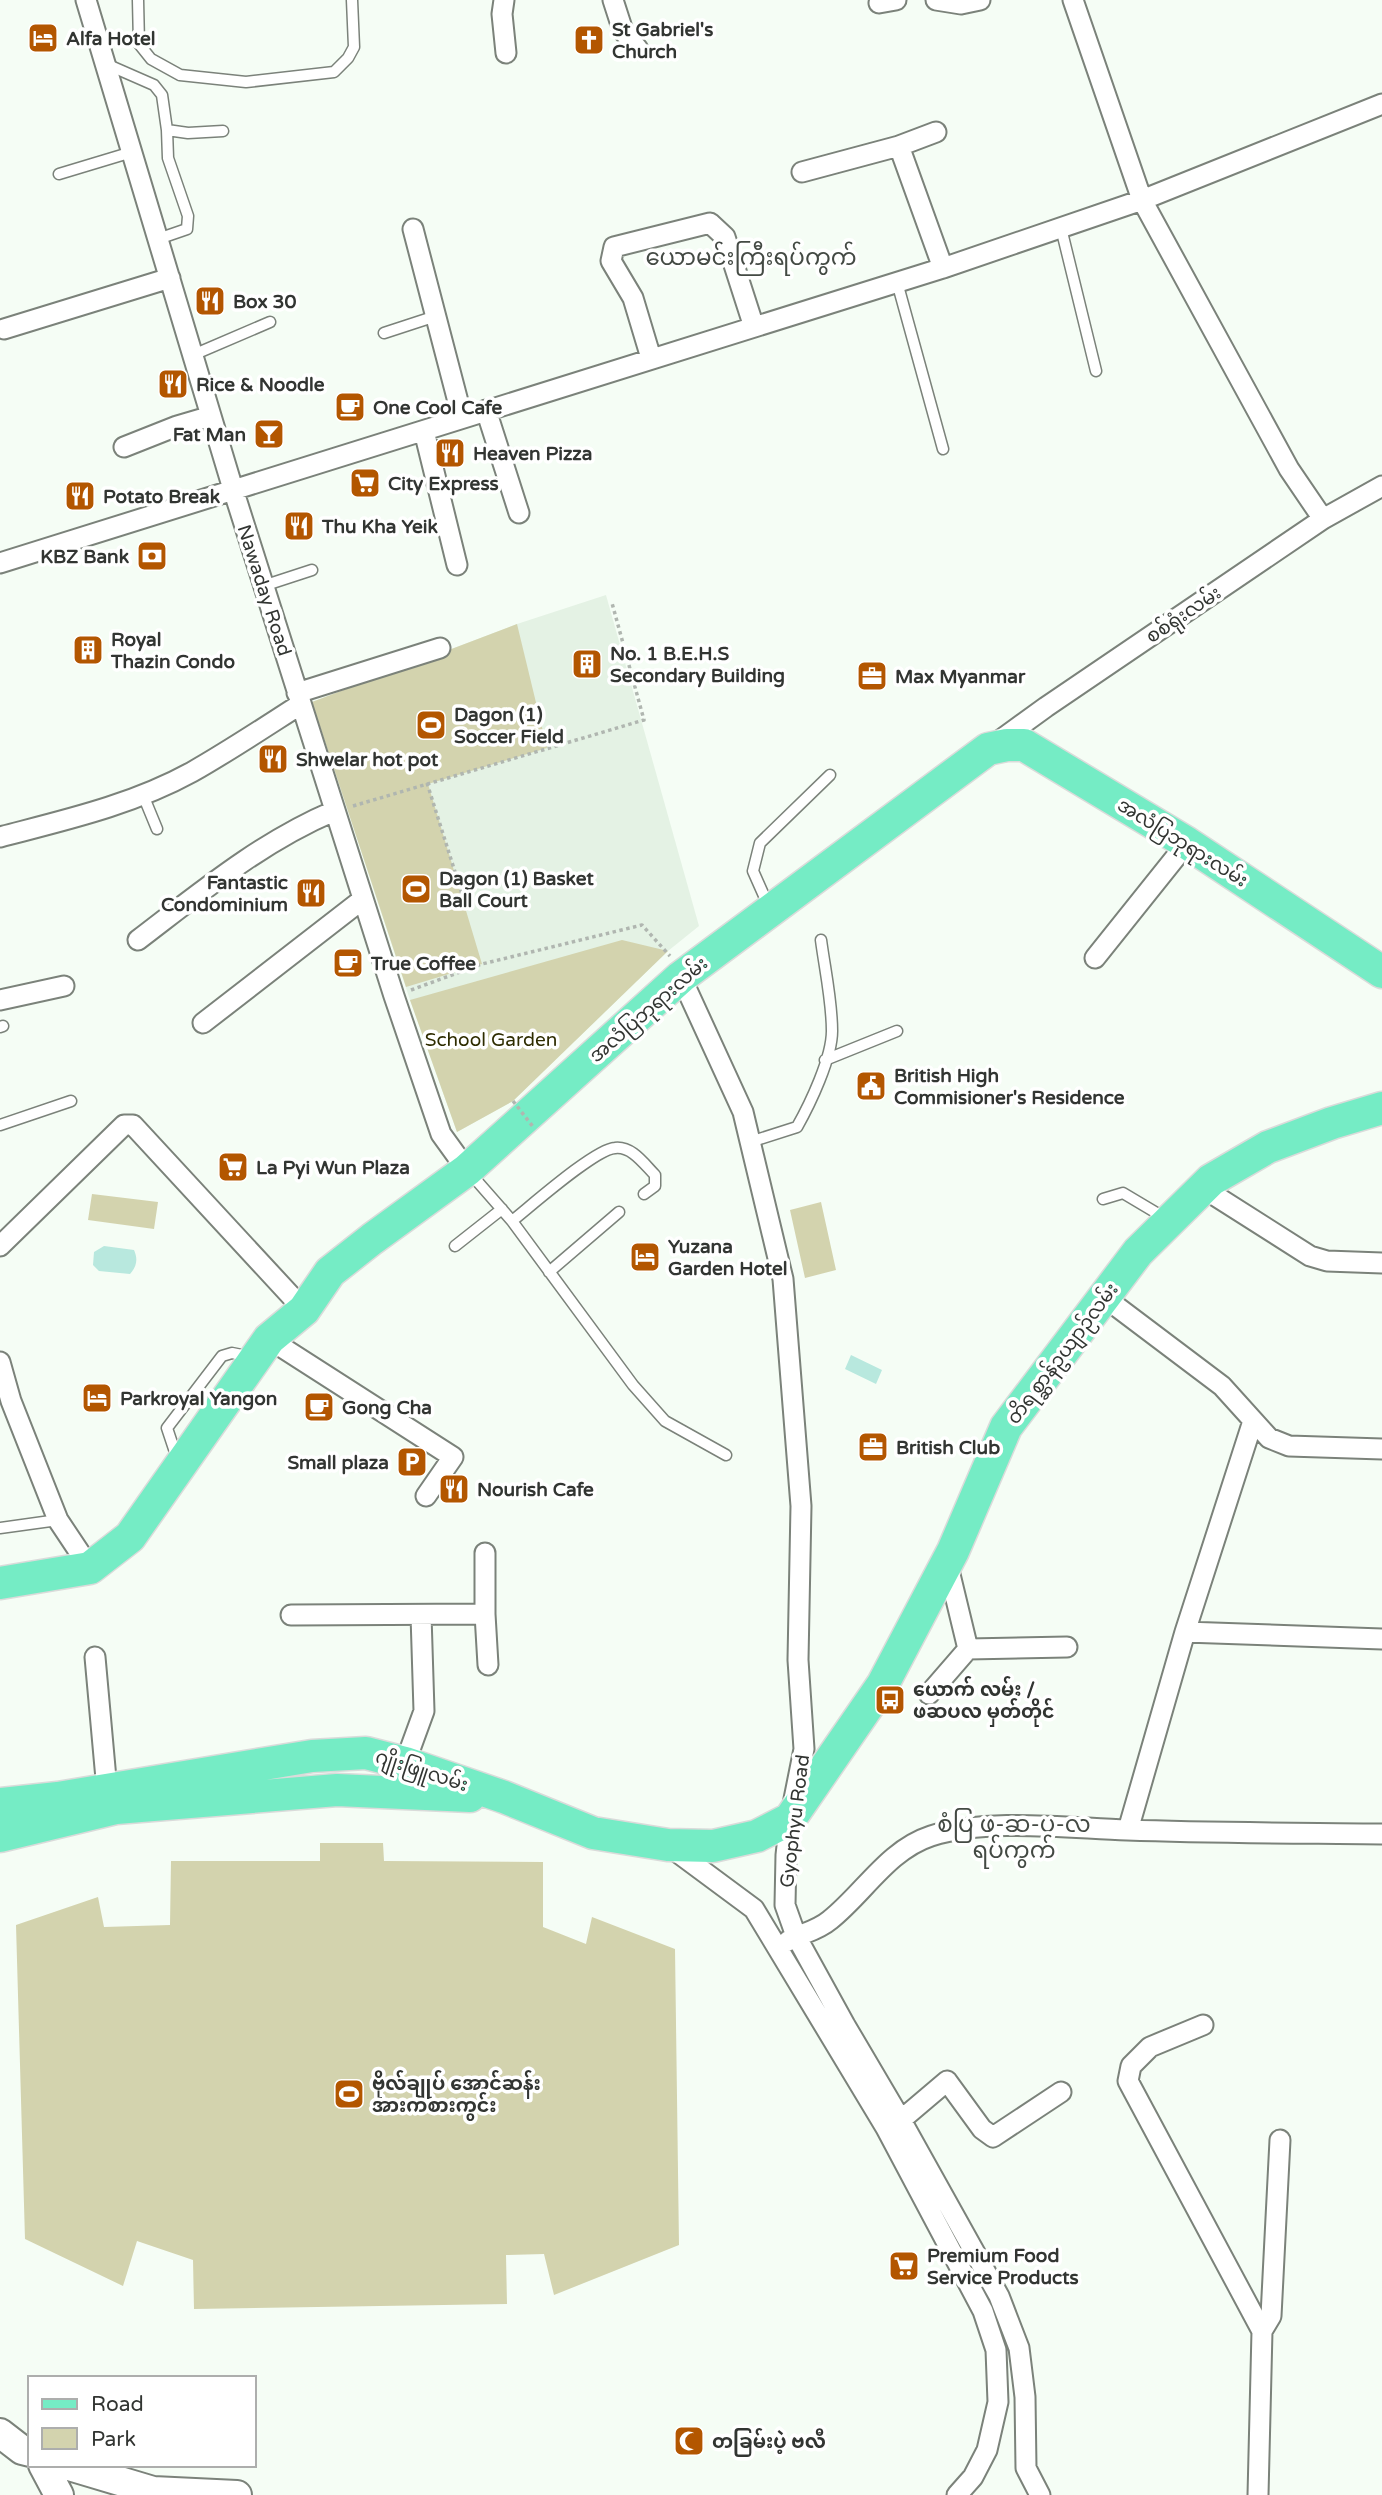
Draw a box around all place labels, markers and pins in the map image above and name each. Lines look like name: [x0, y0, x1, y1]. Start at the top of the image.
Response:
place label: St Gabriel's Church: [612, 19, 713, 63]
hotel icon: Alfa Hotel: [26, 21, 60, 55]
church icon: St Gabriel's Church: [572, 23, 606, 57]
place label: Alfa Hotel: [66, 28, 156, 50]
restaurant icon: Box 30: [193, 284, 227, 318]
place label: Box 30: [233, 291, 297, 313]
restaurant icon: Rice & Noodle: [156, 367, 190, 401]
place label: Rice & Noodle: [196, 374, 325, 396]
cafe icon: One Cool Cafe: [333, 390, 367, 424]
place label: One Cool Cafe: [373, 397, 503, 419]
bar icon: Fat Man: [252, 417, 286, 451]
place label: Fat Man: [173, 424, 246, 446]
restaurant icon: Heaven Pizza: [433, 436, 467, 470]
place label: Heaven Pizza: [473, 443, 593, 465]
supermarket icon: City Express: [348, 466, 382, 500]
place label: City Express: [388, 473, 499, 496]
restaurant icon: Potato Break: [63, 479, 97, 513]
place label: Potato Break: [103, 486, 221, 508]
restaurant icon: Thu Kha Yeik: [282, 509, 316, 543]
place label: Thu Kha Yeik: [321, 516, 439, 538]
bank icon: KBZ Bank: [135, 539, 169, 573]
place label: KBZ Bank: [40, 546, 130, 568]
place label: Royal Thazin Condo: [110, 629, 235, 673]
building icon: Royal Thazin Condo: [71, 633, 105, 667]
place label: No. 1 B.E.H.S Secondary Building: [610, 643, 785, 688]
building icon: No. 1 B.E.H.S Secondary Building: [570, 647, 604, 681]
office icon: Max Myanmar: [855, 659, 889, 693]
place label: Max Myanmar: [895, 666, 1026, 689]
place label: Dagon (1) Soccer Field: [454, 704, 564, 748]
sports icon: Dagon (1) Soccer Field: [414, 708, 448, 742]
restaurant icon: Shwelar hot pot: [256, 742, 290, 776]
place label: Shwelar hot pot: [296, 749, 439, 772]
place label: Dagon (1) Basket Ball Court: [439, 868, 594, 912]
place label: Fantastic Condominium: [161, 872, 288, 916]
sports icon: Dagon (1) Basket Ball Court: [399, 872, 433, 906]
restaurant icon: Fantastic Condominium: [294, 876, 328, 910]
cafe icon: True Coffee: [331, 946, 365, 980]
place label: True Coffee: [370, 953, 476, 975]
place label: British High Commisioner's Residence: [894, 1065, 1125, 1109]
public building icon: British High Commisioner's Residence: [854, 1069, 888, 1103]
supermarket icon: La Pyi Wun Plaza: [216, 1150, 250, 1184]
place label: La Pyi Wun Plaza: [256, 1157, 410, 1180]
place label: Yuzana Garden Hotel: [668, 1236, 787, 1280]
hotel icon: Yuzana Garden Hotel: [628, 1240, 662, 1274]
hotel icon: Parkroyal Yangon: [80, 1381, 114, 1415]
place label: Parkroyal Yangon: [120, 1388, 277, 1411]
cafe icon: Gong Cha: [302, 1390, 336, 1424]
place label: Gong Cha: [342, 1397, 432, 1420]
office icon: British Club: [856, 1430, 890, 1464]
place label: British Club: [896, 1437, 1000, 1459]
parking icon: Small plaza: [395, 1445, 429, 1479]
place label: Small plaza: [287, 1452, 389, 1475]
restaurant icon: Nourish Cafe: [437, 1472, 471, 1506]
place label: Nourish Cafe: [477, 1479, 594, 1501]
place label: ယောက် လမ်း / ဖဆပလ မှတ်တိုင်: [913, 1676, 1055, 1727]
bus stop icon: ယောက် လမ်း / ဖဆပလ မှတ်တိုင်: [873, 1683, 907, 1717]
place label: ဗိုလ်ချုပ် အောင်ဆန်း အားကစားကွင်း: [372, 2070, 541, 2121]
sports icon: ဗိုလ်ချုပ် အောင်ဆန်း အားကစားကွင်း: [332, 2077, 366, 2111]
place label: Premium Food Service Products: [927, 2245, 1079, 2289]
supermarket icon: Premium Food Service Products: [887, 2249, 921, 2283]
mosque icon: တခြမ်းပဲ့ ဗလီ: [672, 2424, 706, 2458]
place label: တခြမ်းပဲ့ ဗလီ: [712, 2428, 826, 2457]

